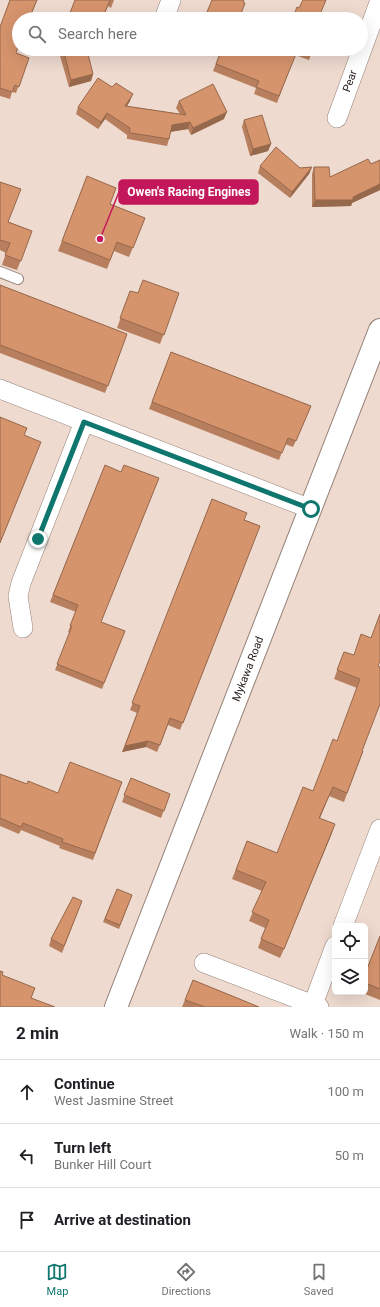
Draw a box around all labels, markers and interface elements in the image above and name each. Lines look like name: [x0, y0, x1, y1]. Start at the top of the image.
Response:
search box: [12, 12, 368, 56]
icon: search: [26, 23, 48, 45]
text: Search here: [58, 25, 137, 43]
street label: Pear: [340, 68, 360, 94]
callout: Owen's Racing Engines: [119, 180, 258, 204]
text: Owen's Racing Engines: [127, 185, 251, 199]
route start: [302, 500, 320, 518]
route end: [29, 530, 47, 548]
street label: Mykawa Road: [230, 635, 266, 703]
map controls: [332, 923, 368, 995]
button: locate: [332, 923, 368, 959]
button: layers: [332, 959, 368, 995]
text: 2 min: [16, 1023, 59, 1043]
text: Walk · 150 m: [289, 1026, 364, 1041]
text: Continue: [54, 1075, 115, 1093]
icon: ahead: [16, 1081, 38, 1103]
text: 100 m: [327, 1084, 364, 1099]
text: West Jasmine Street: [54, 1093, 174, 1108]
text: Turn left: [54, 1139, 111, 1157]
icon: left: [16, 1145, 38, 1167]
text: 50 m: [335, 1148, 364, 1163]
text: Bunker Hill Court: [54, 1157, 151, 1172]
icon: arrive: [16, 1209, 38, 1231]
text: Arrive at destination: [54, 1211, 191, 1229]
tab: Map: [46, 1261, 68, 1298]
tab: Directions: [161, 1261, 211, 1298]
tab: Saved: [304, 1261, 334, 1298]

